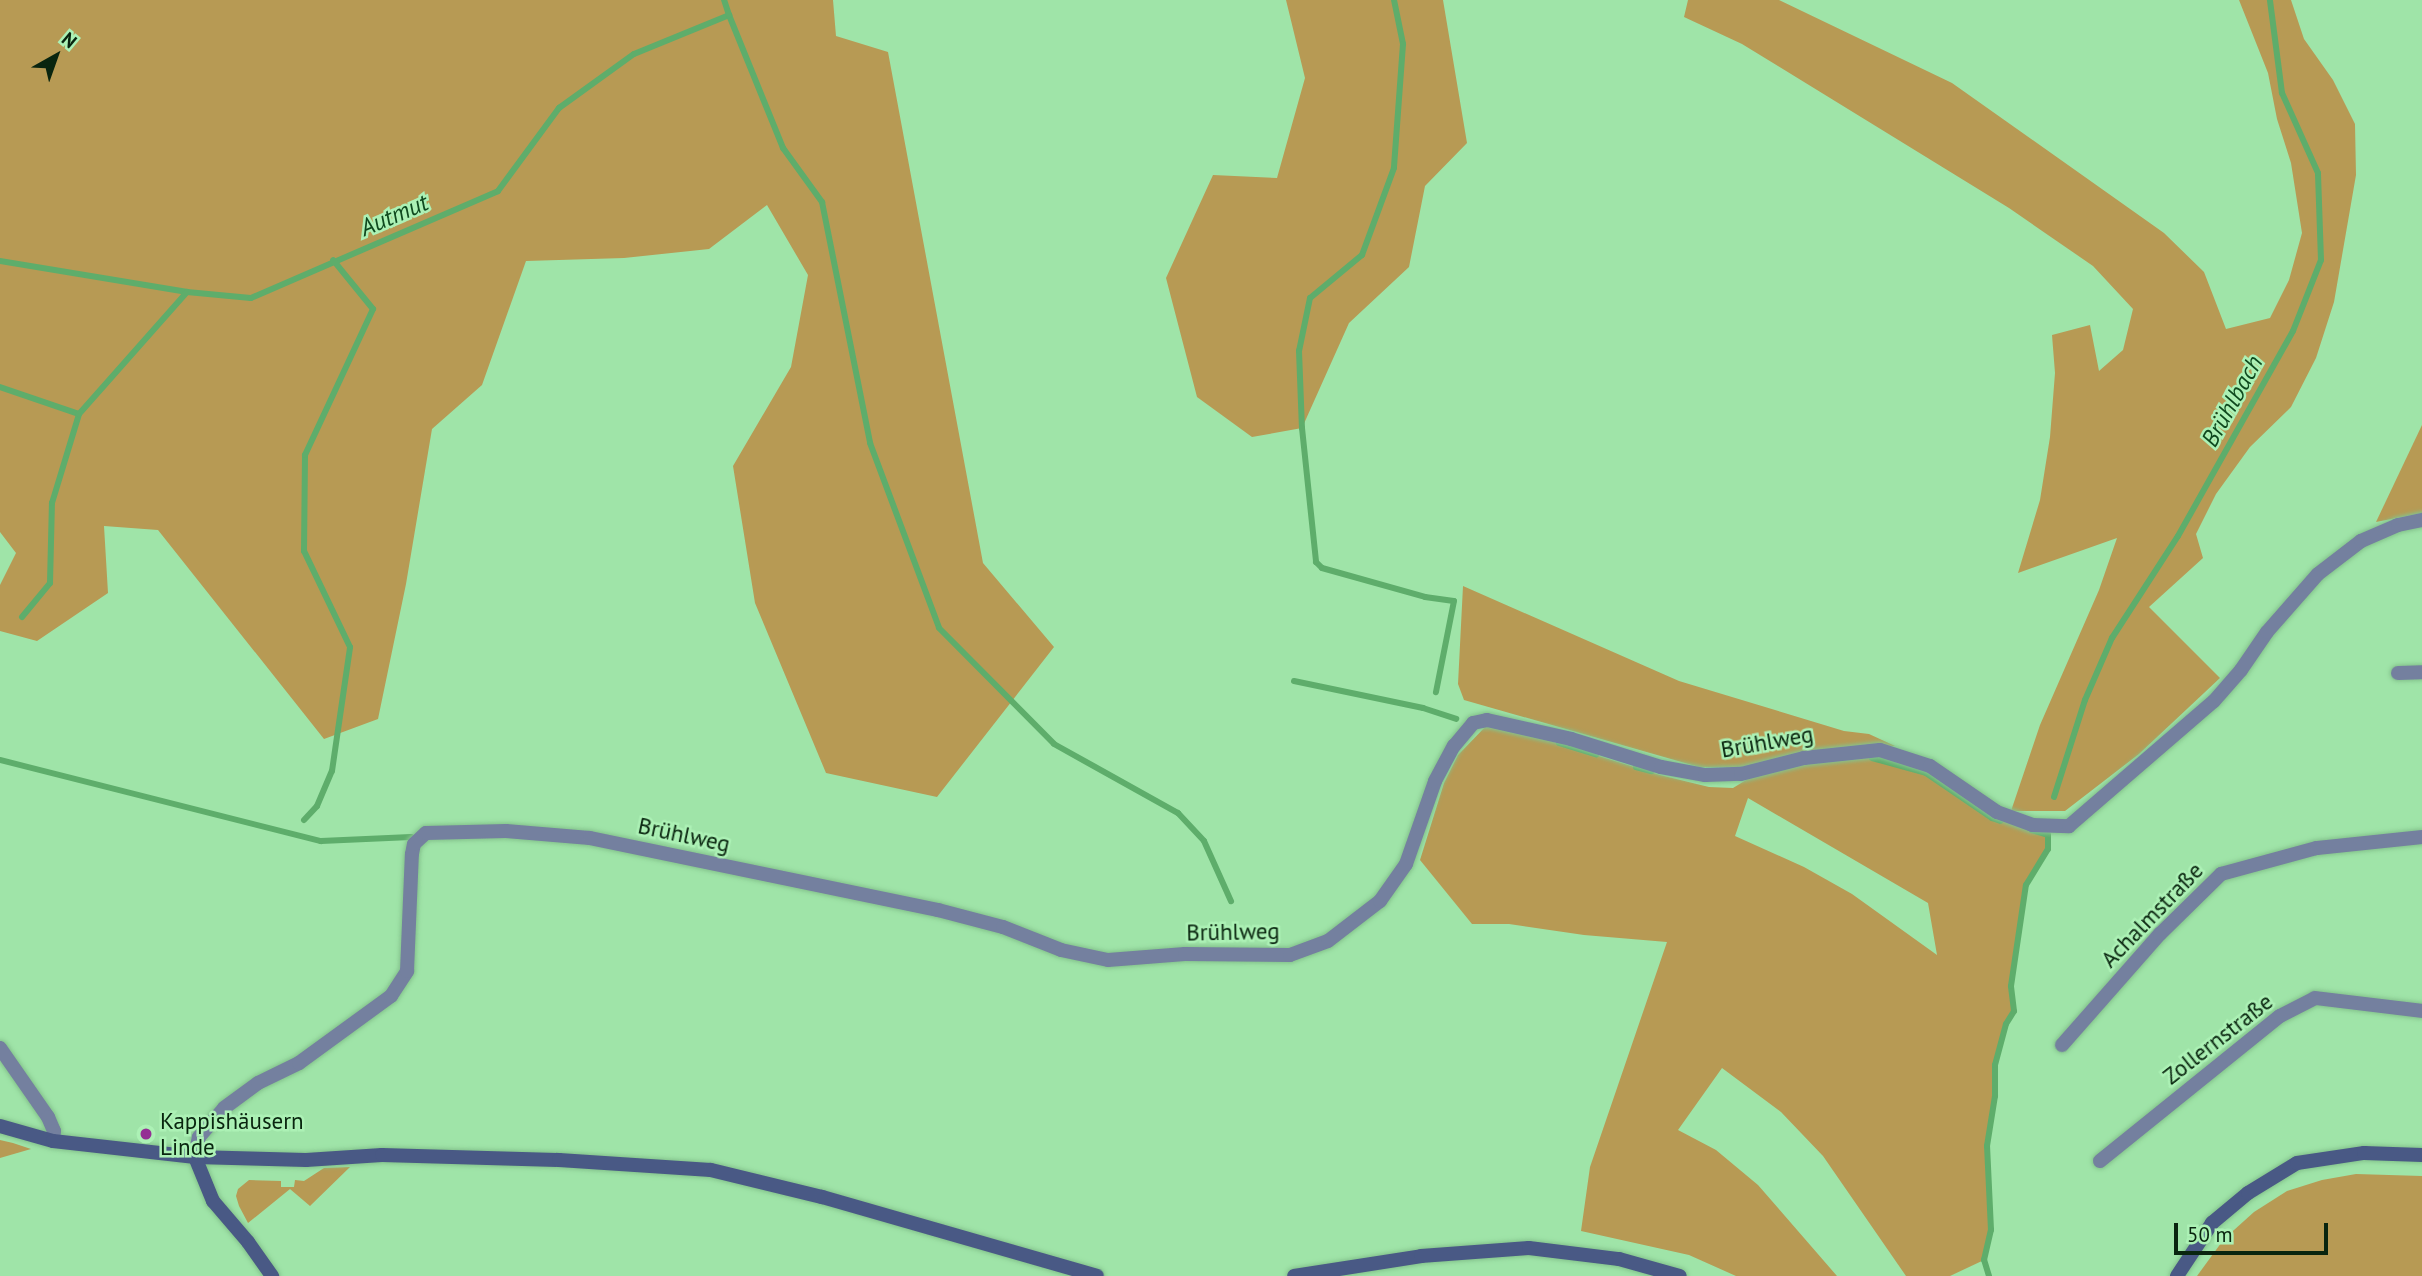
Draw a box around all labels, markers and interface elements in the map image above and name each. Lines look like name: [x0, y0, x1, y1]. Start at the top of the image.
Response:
north arrow: [21, 21, 91, 91]
text: N: [57, 27, 82, 53]
water label: Autmut: [356, 188, 432, 242]
water label: Brühlbach: [2195, 350, 2269, 452]
street label: Brühlweg: [1719, 720, 1815, 764]
street label: Brühlweg: [635, 812, 733, 858]
street label: Achalmstraße: [2095, 857, 2209, 973]
street label: Brühlweg: [1186, 917, 1280, 947]
street label: Zollernstraße: [2158, 988, 2278, 1090]
place label: Kappishäusern Linde: [160, 1107, 304, 1161]
marker: Kappishäusern Linde: [138, 1126, 154, 1142]
scale bar: [2177, 1210, 2331, 1254]
text: 50 m: [2187, 1221, 2233, 1248]

